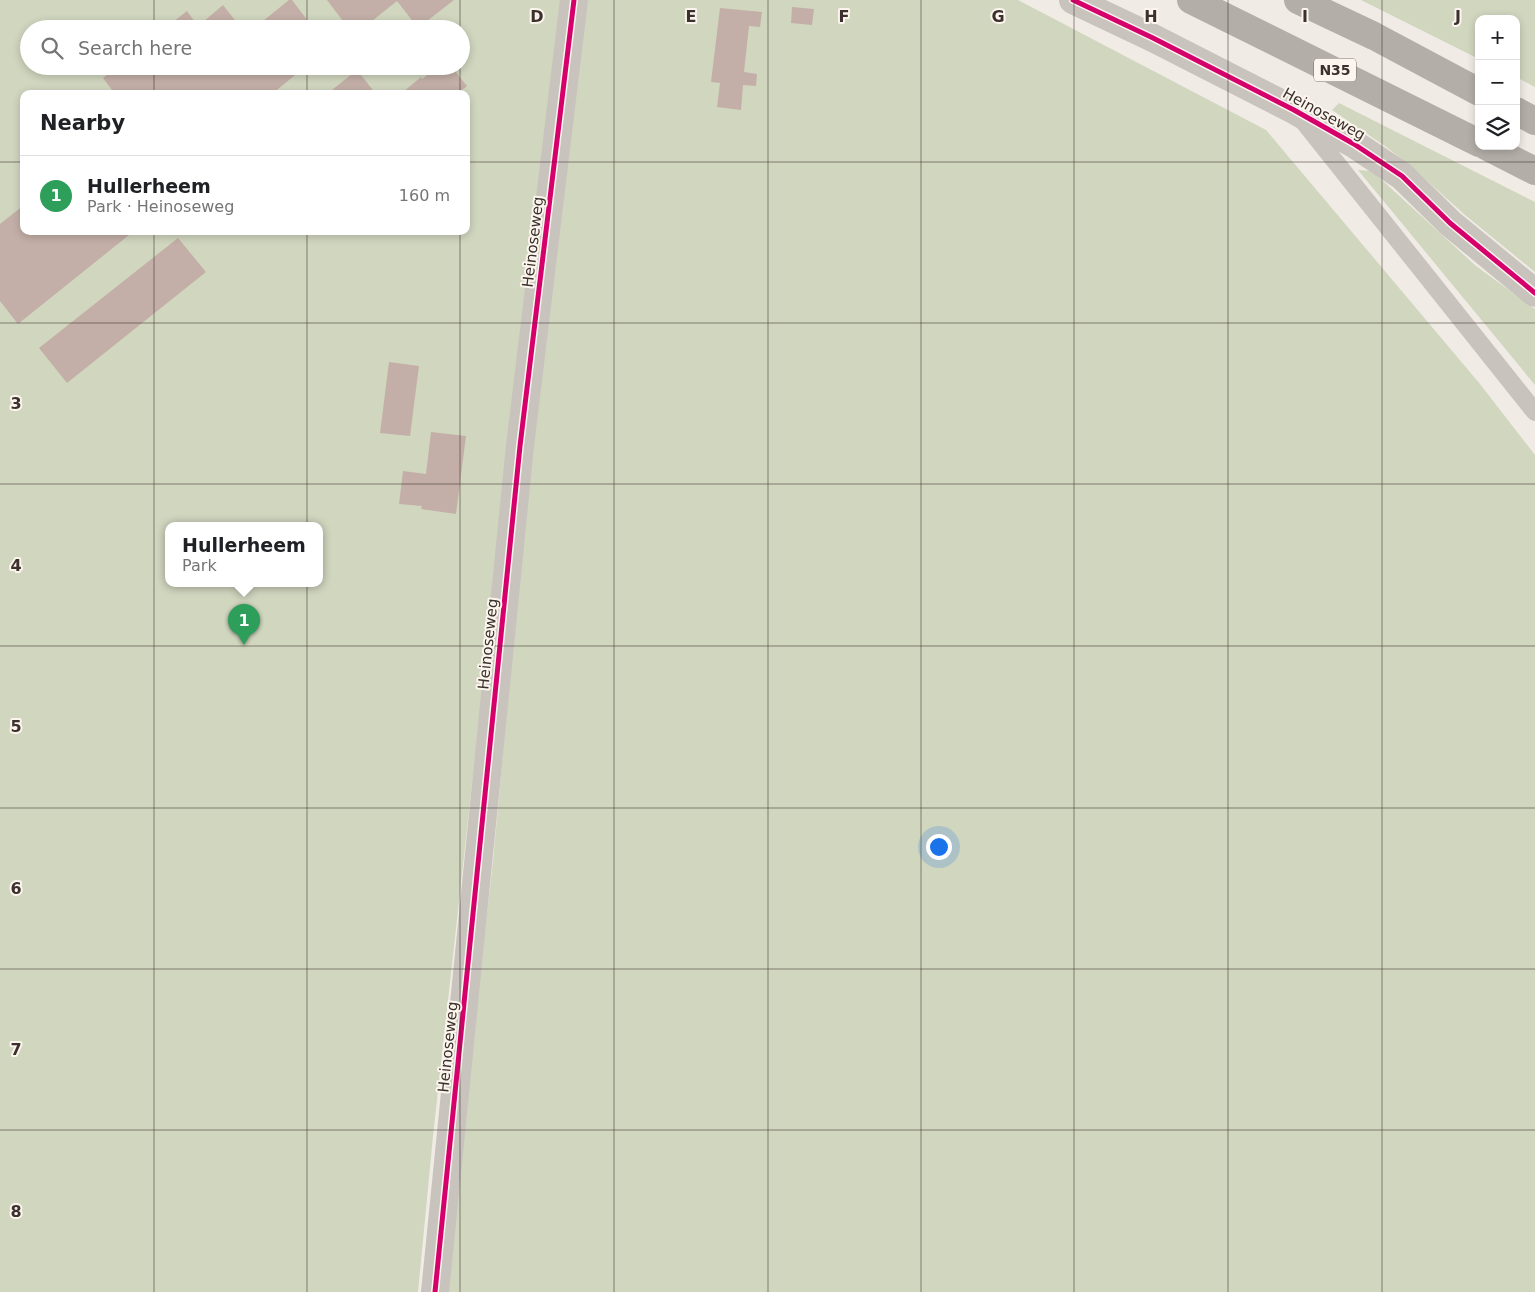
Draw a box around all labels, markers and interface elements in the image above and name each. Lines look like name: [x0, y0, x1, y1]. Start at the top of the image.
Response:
text: D: [530, 7, 544, 26]
text: E: [686, 7, 696, 26]
text: F: [839, 7, 849, 26]
text: G: [991, 7, 1005, 26]
text: H: [1144, 7, 1158, 26]
text: I: [1302, 7, 1308, 26]
text: J: [1454, 7, 1461, 26]
map controls: [1475, 15, 1520, 150]
button: +: [1475, 15, 1520, 60]
search box: [20, 20, 470, 75]
icon: search: [38, 34, 66, 62]
text: Search here: [78, 37, 192, 59]
road number: N35: [1314, 58, 1356, 82]
button: −: [1475, 60, 1520, 105]
street label: Heinoseweg: [1280, 84, 1368, 144]
button: layers: [1475, 105, 1520, 150]
text: Nearby: [40, 111, 125, 135]
text: Hullerheem: [87, 175, 211, 197]
text: 1: [50, 186, 62, 205]
text: 160 m: [399, 186, 450, 205]
street label: Heinoseweg: [518, 196, 548, 288]
text: Park · Heinoseweg: [87, 197, 234, 216]
text: 3: [10, 394, 22, 413]
popup: [165, 522, 323, 587]
text: Hullerheem: [182, 534, 306, 556]
text: 4: [10, 556, 22, 575]
text: Park: [182, 556, 217, 575]
street label: Heinoseweg: [474, 598, 502, 690]
pin: 1: [228, 604, 260, 645]
text: 5: [10, 717, 22, 736]
your location: [926, 834, 952, 860]
text: 6: [10, 879, 22, 898]
street label: Heinoseweg: [434, 1001, 462, 1093]
text: 7: [10, 1040, 22, 1059]
text: 8: [10, 1202, 22, 1221]

